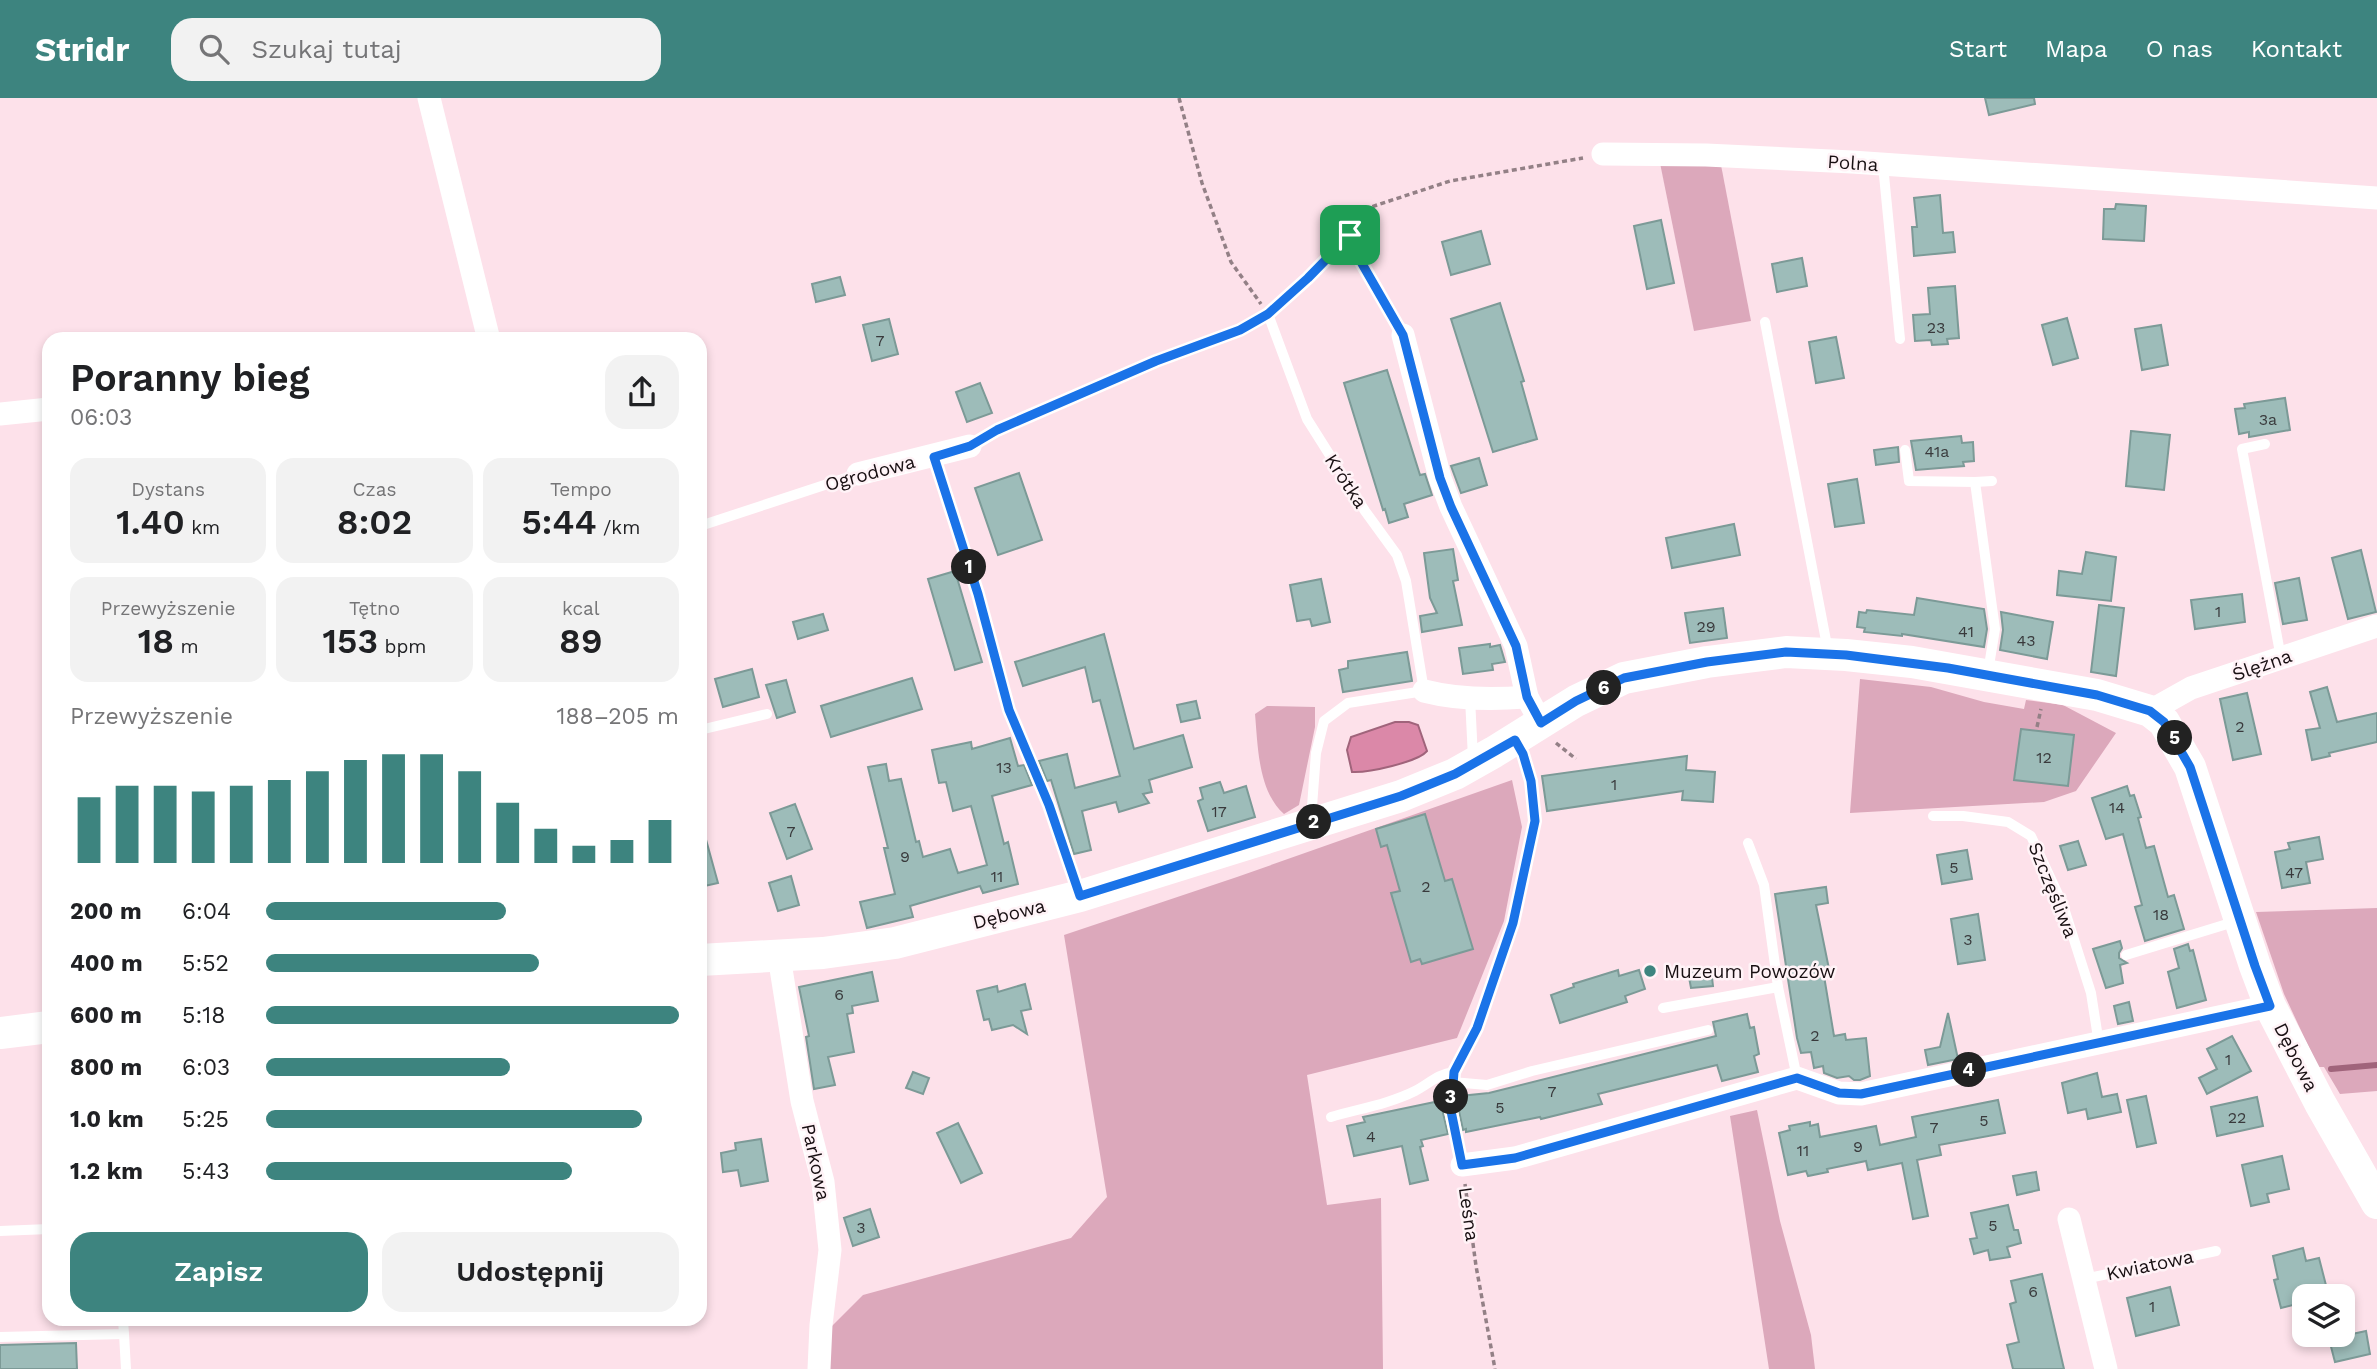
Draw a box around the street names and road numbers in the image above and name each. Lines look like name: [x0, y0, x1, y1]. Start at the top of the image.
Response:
street label: Polna: [1827, 150, 1880, 176]
street label: Krótka: [1320, 449, 1372, 513]
street label: Ogrodowa: [822, 450, 918, 496]
street label: Ślężna: [2229, 644, 2295, 686]
street label: Szczęśliwa: [2023, 839, 2083, 941]
street label: Dębowa: [970, 894, 1048, 934]
street label: Dębowa: [2269, 1019, 2323, 1095]
street label: Parkowa: [797, 1121, 835, 1203]
street label: Leśna: [1454, 1185, 1484, 1243]
street label: Kwiatowa: [2104, 1244, 2196, 1285]

